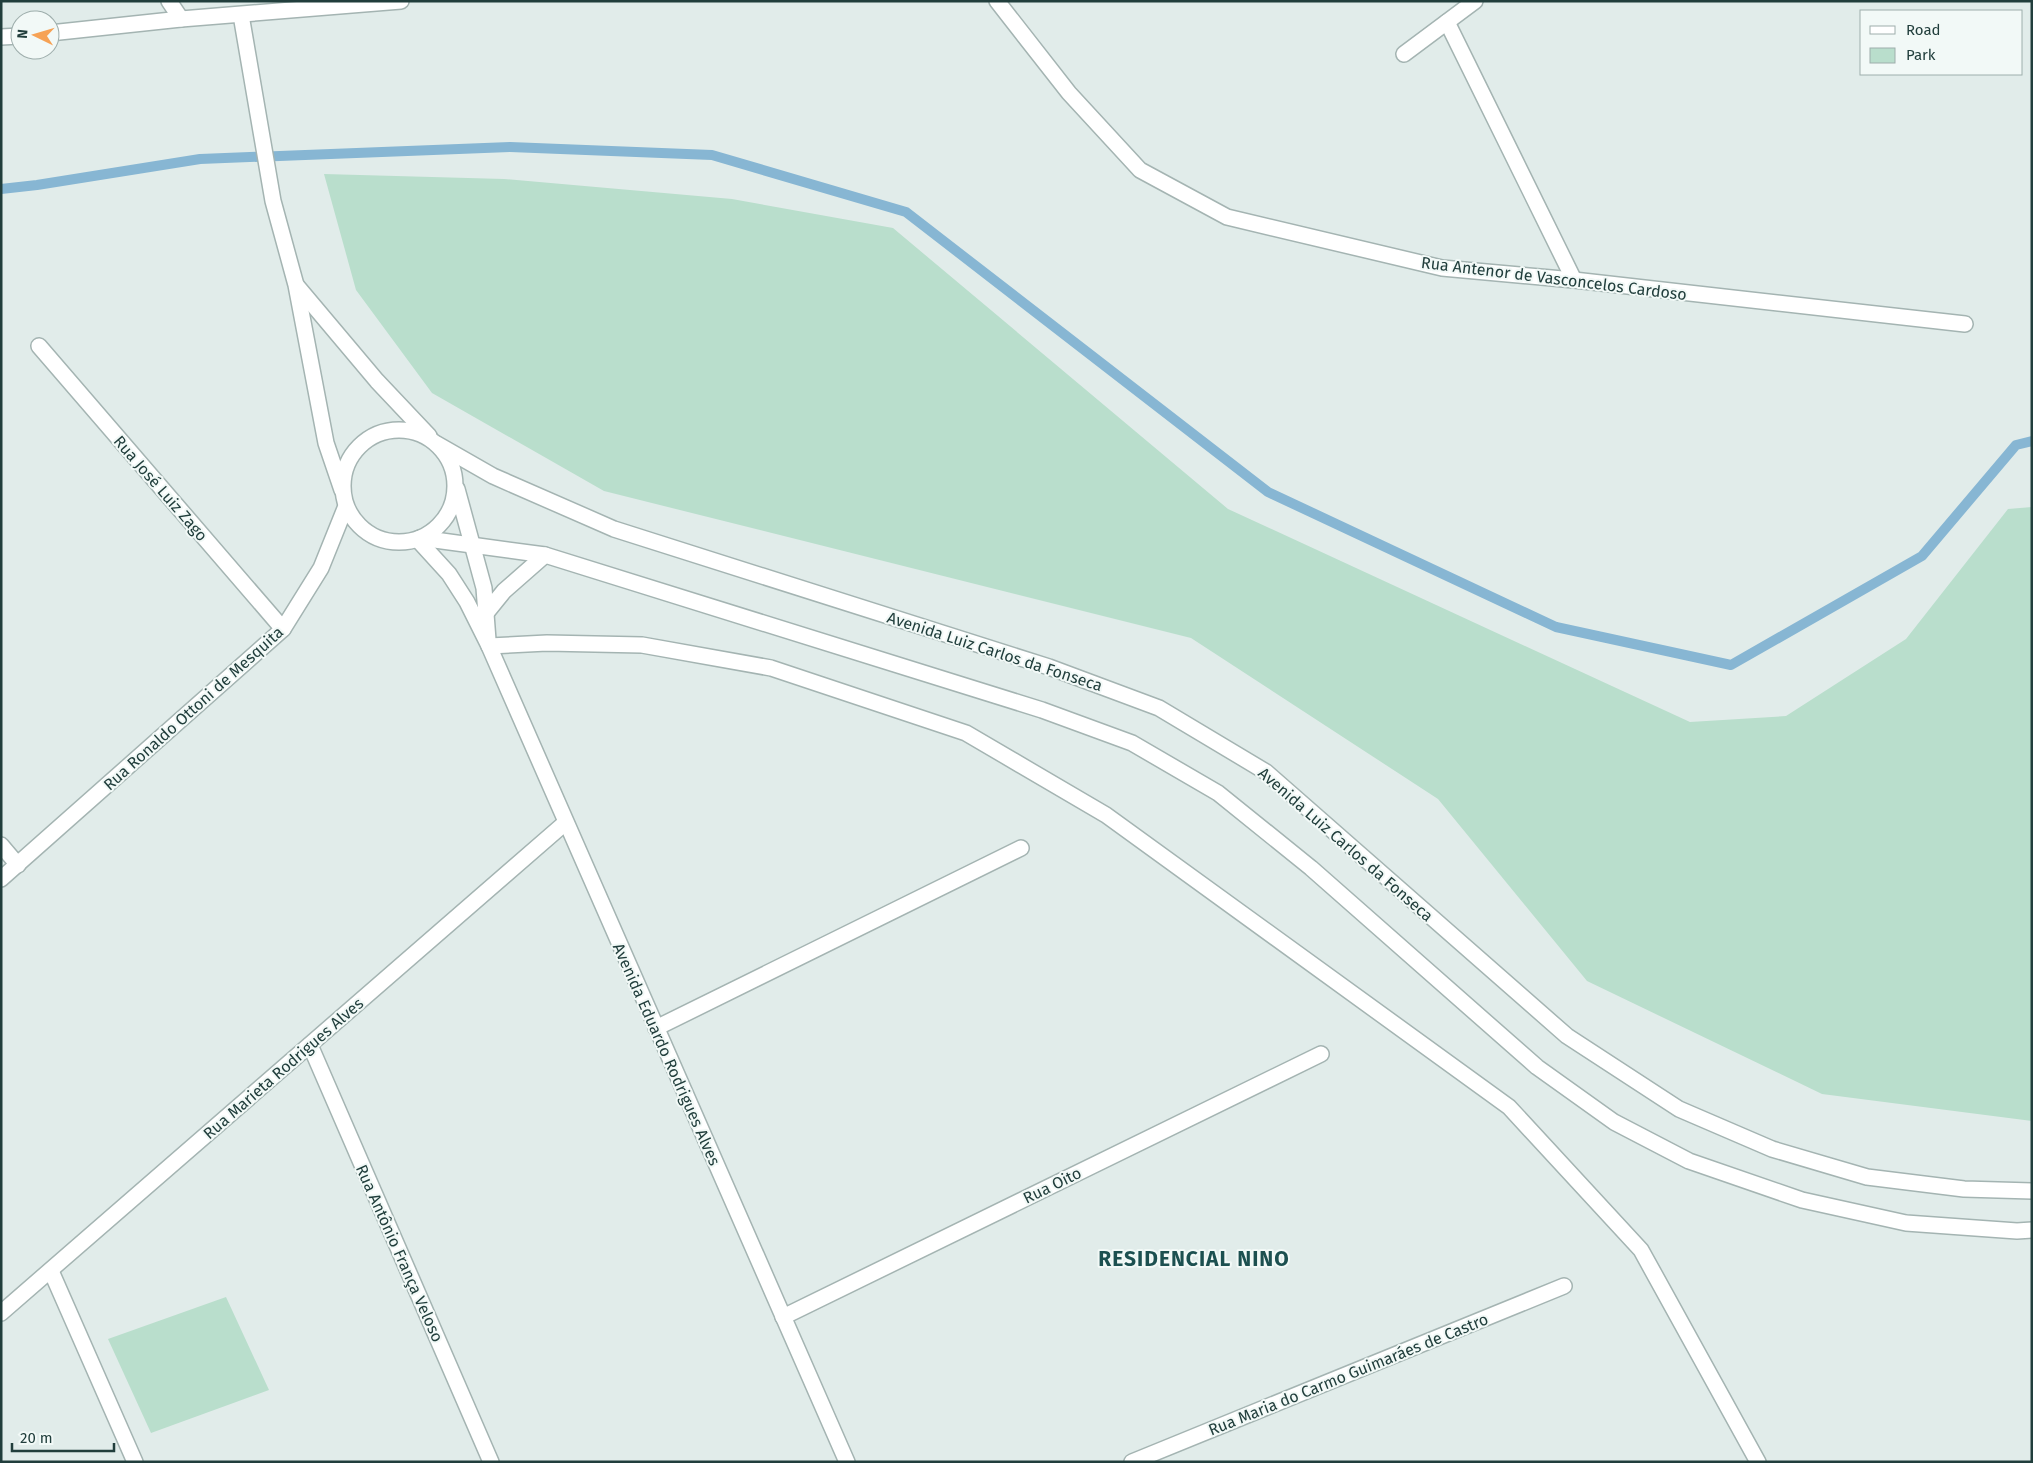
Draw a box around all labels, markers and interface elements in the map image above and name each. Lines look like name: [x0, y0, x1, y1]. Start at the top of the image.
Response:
north arrow: [10, 10, 60, 60]
legend: [1860, 10, 2023, 75]
text: Road: [1906, 21, 1941, 39]
text: N: [14, 29, 31, 39]
text: Park: [1906, 46, 1936, 64]
street label: Rua Antenor de Vasconcelos Cardoso: [1420, 253, 1688, 304]
street label: Rua José Luiz Zago: [110, 432, 212, 545]
street label: Avenida Luiz Carlos da Fonseca: [885, 608, 1105, 695]
street label: Rua Ronaldo Ottoni de Mesquita: [100, 623, 287, 794]
street label: Avenida Luiz Carlos da Fonseca: [1254, 763, 1437, 925]
street label: Avenida Eduardo Rodrigues Alves: [609, 940, 724, 1168]
street label: Rua Marieta Rodrigues Alves: [199, 994, 367, 1143]
street label: Rua Antônio França Veloso: [351, 1162, 447, 1345]
street label: Rua Oito: [1020, 1163, 1084, 1208]
district label: RESIDENCIAL NINO: [1098, 1246, 1290, 1272]
street label: Rua Maria do Carmo Guimaráes de Castro: [1206, 1309, 1491, 1439]
scale bar: [12, 1420, 115, 1452]
text: 20 m: [20, 1429, 53, 1447]

